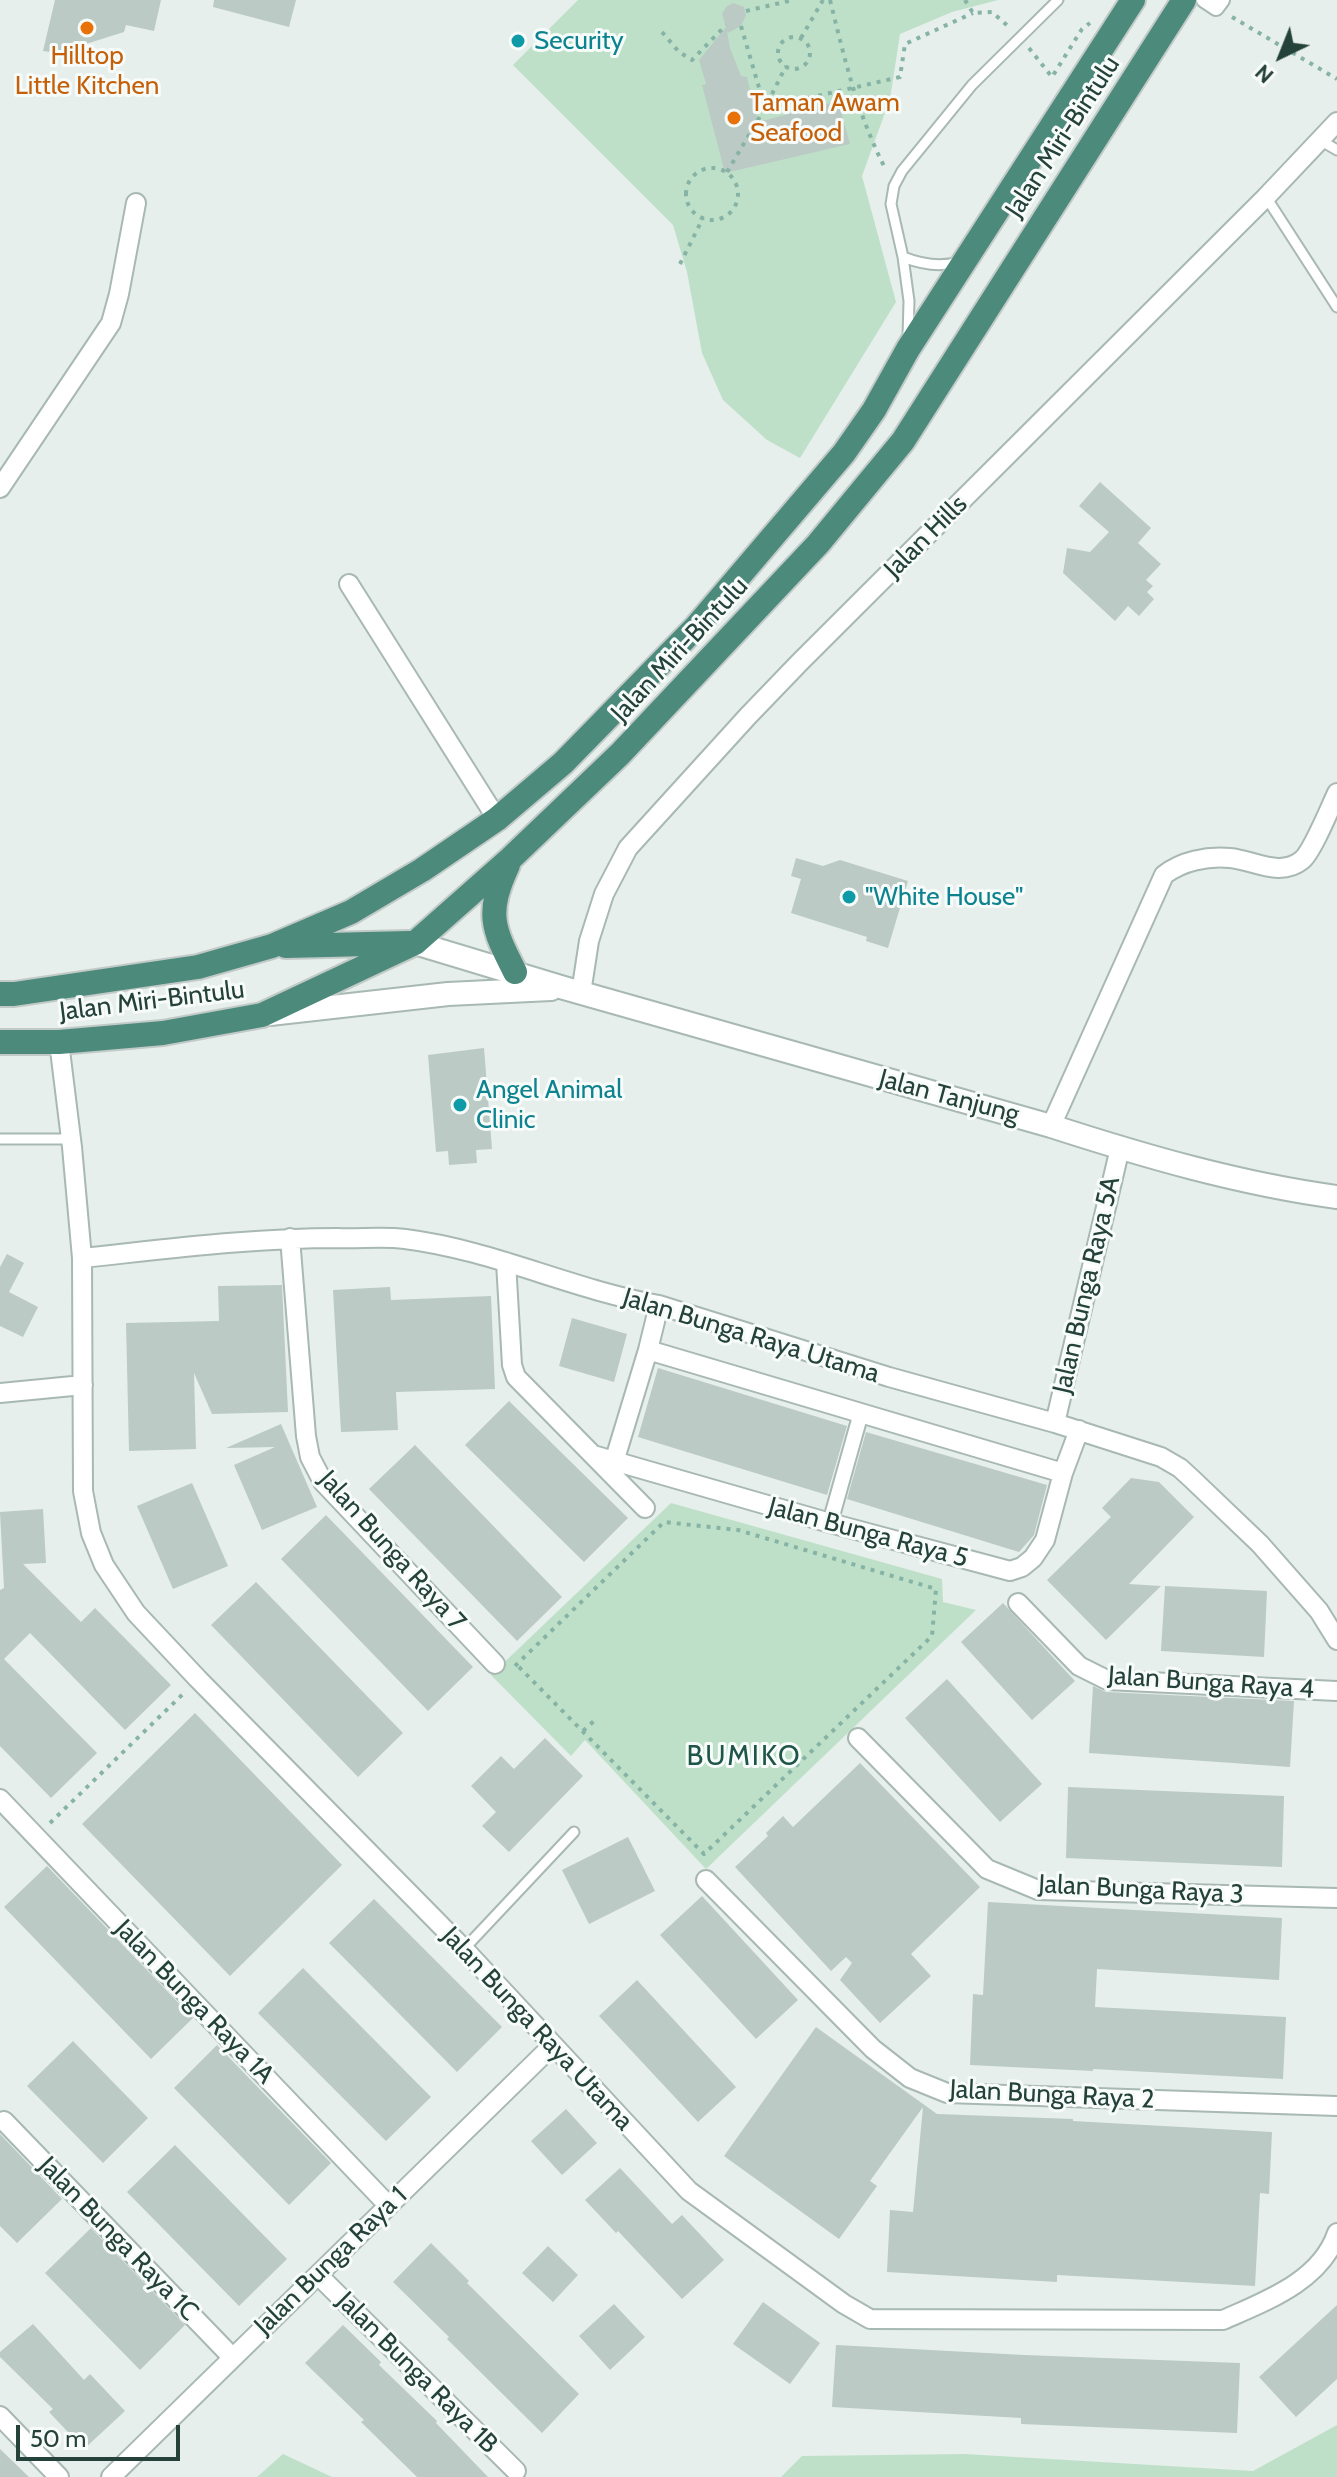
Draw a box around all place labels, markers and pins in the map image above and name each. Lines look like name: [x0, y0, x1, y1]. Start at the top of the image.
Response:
marker: Hilltop Little Kitchen: [78, 19, 96, 37]
place label: Security: [534, 25, 624, 57]
marker: Security: [509, 32, 527, 50]
place label: Hilltop Little Kitchen: [15, 40, 159, 102]
place label: Taman Awam Seafood: [750, 87, 900, 148]
marker: Taman Awam Seafood: [725, 109, 743, 127]
place label: "White House": [865, 881, 1023, 913]
marker: "White House": [840, 888, 858, 906]
place label: Angel Animal Clinic: [476, 1074, 622, 1136]
marker: Angel Animal Clinic: [451, 1096, 469, 1114]

